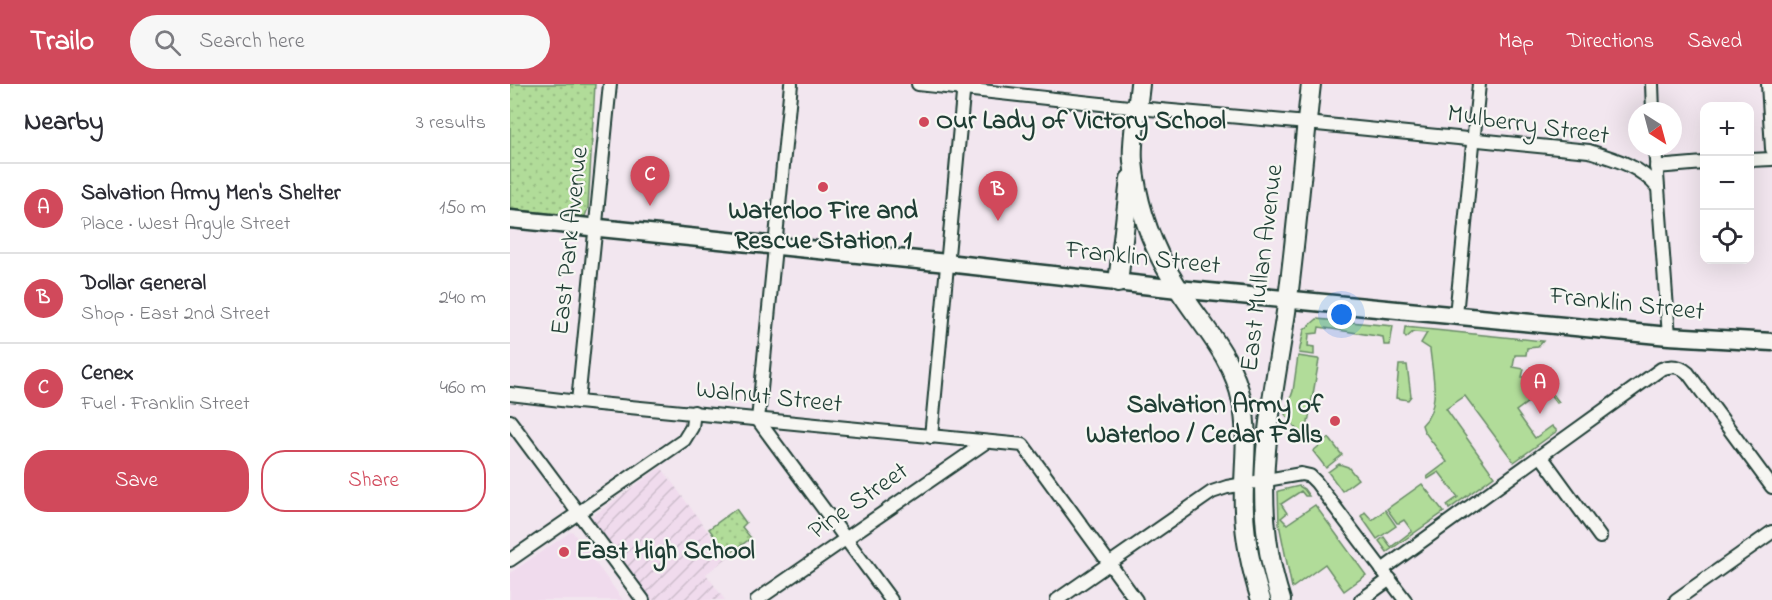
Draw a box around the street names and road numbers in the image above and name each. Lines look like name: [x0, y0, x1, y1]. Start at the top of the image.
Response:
street label: Mulberry Street: [1445, 96, 1612, 156]
street label: East Park Avenue: [542, 144, 600, 337]
street label: East Mullan Avenue: [1231, 162, 1295, 374]
street label: Franklin Street: [1063, 232, 1222, 286]
street label: Franklin Street: [1547, 278, 1706, 332]
street label: Walnut Street: [694, 371, 844, 425]
street label: Pine Street: [801, 453, 917, 550]

